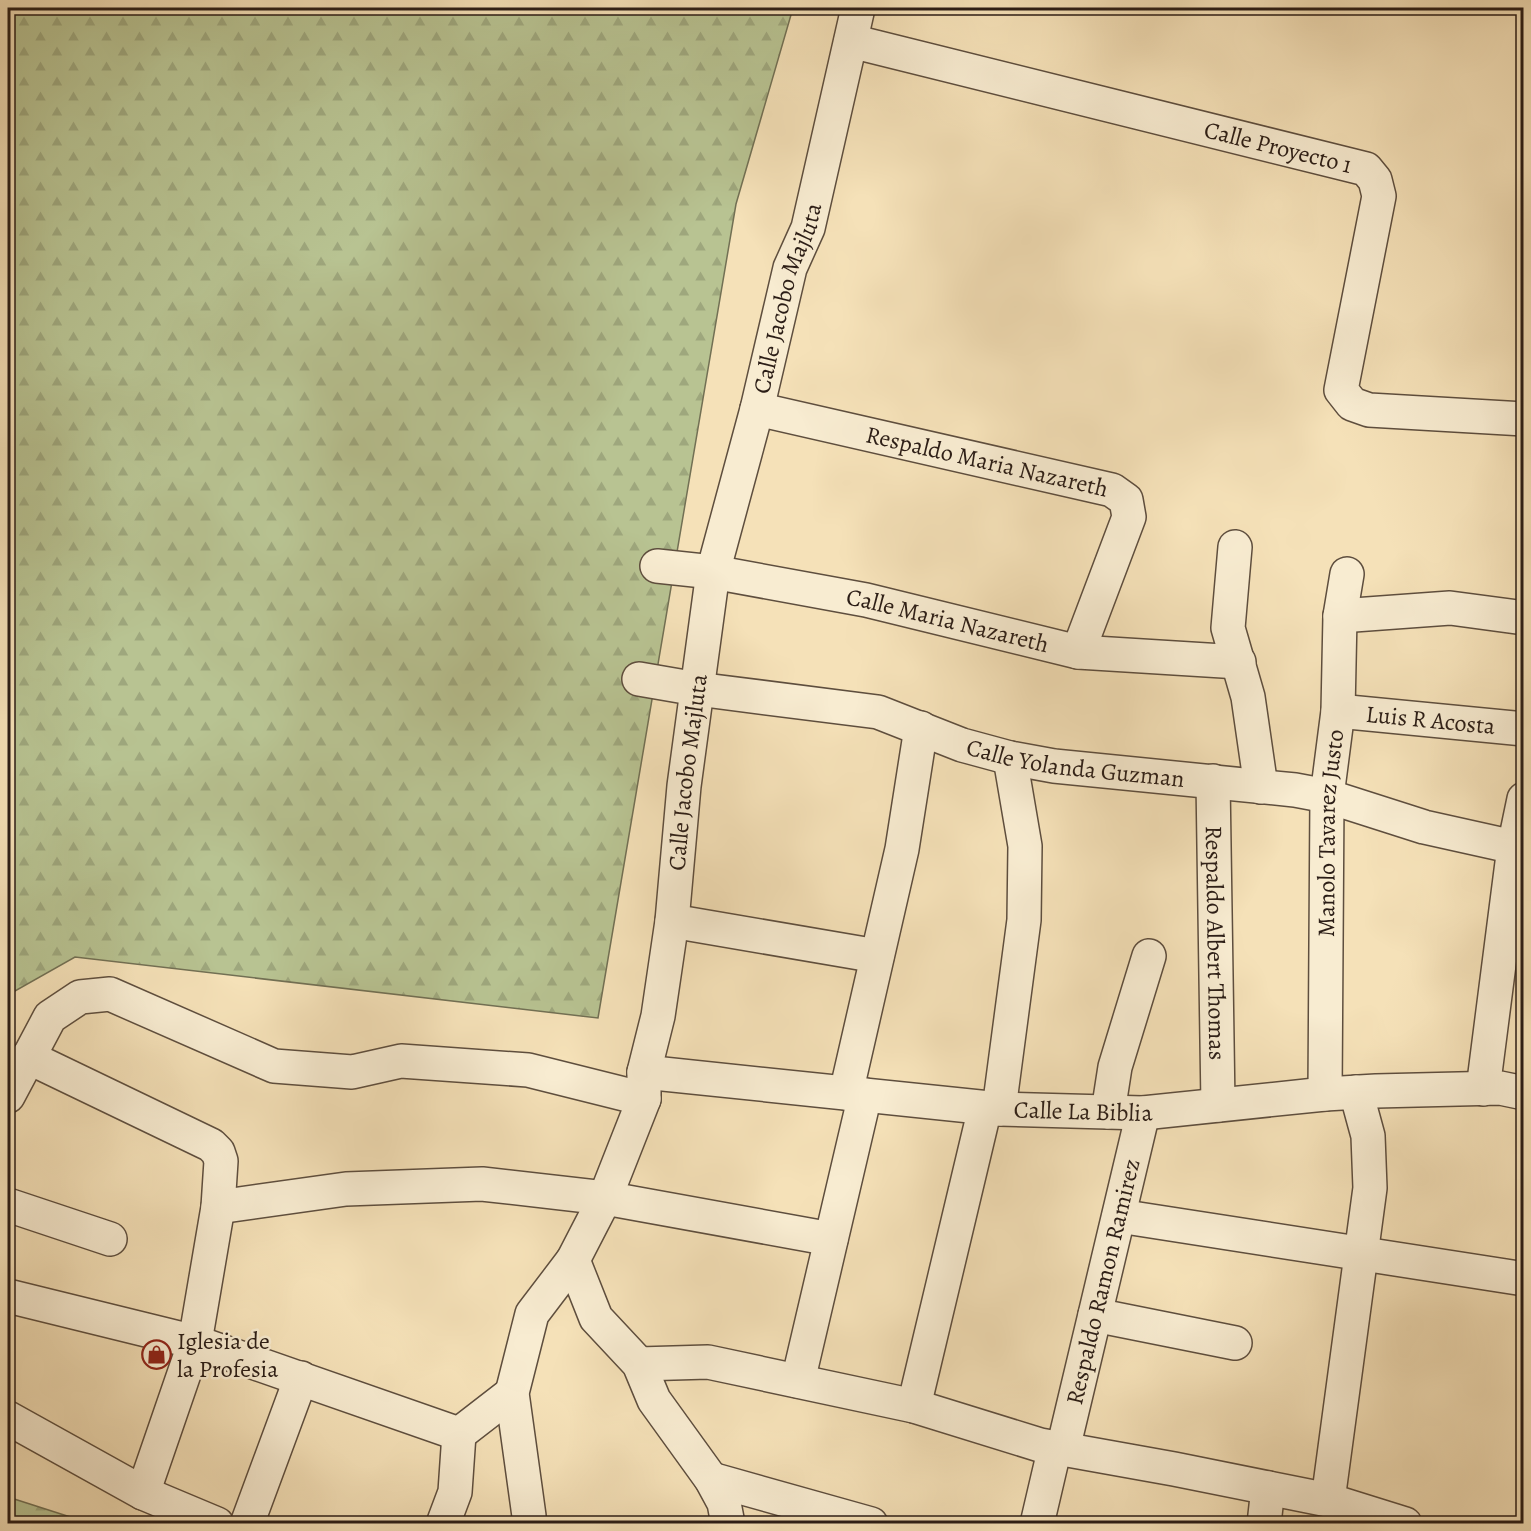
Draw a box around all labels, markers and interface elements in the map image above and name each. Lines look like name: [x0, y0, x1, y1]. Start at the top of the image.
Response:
street label: Calle Proyecto 1: [1201, 113, 1355, 181]
street label: Calle Jacobo Majluta: [745, 199, 829, 397]
street label: Respaldo Maria Nazareth: [863, 418, 1112, 505]
street label: Calle Maria Nazareth: [844, 581, 1052, 660]
street label: Calle Jacobo Majluta: [661, 671, 715, 872]
street label: Luis R Acosta: [1364, 698, 1498, 742]
street label: Manolo Tavarez Justo: [1310, 727, 1351, 937]
street label: Calle Yolanda Guzman: [963, 731, 1186, 795]
street label: Respaldo Albert Thomas: [1198, 825, 1233, 1060]
street label: Calle La Biblia: [1013, 1093, 1155, 1129]
street label: Respaldo Ramon Ramirez: [1058, 1155, 1148, 1408]
place label: Iglesia de la Profesia: [177, 1325, 279, 1385]
shop icon: Iglesia de la Profesia: [140, 1339, 172, 1371]

